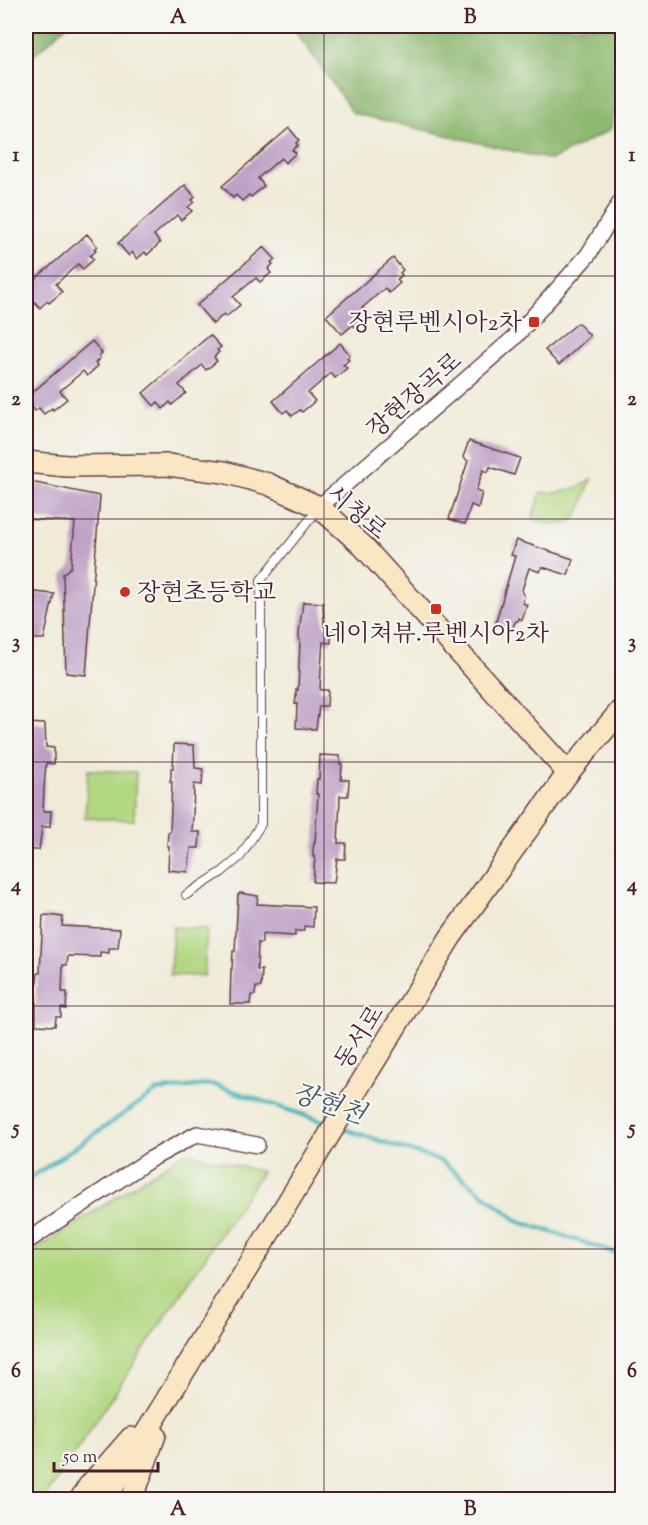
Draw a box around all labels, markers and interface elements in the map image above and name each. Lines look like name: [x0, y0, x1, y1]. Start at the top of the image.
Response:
text: A: [170, 4, 187, 33]
text: B: [464, 4, 477, 33]
text: 1: [13, 142, 20, 171]
text: 1: [629, 142, 636, 171]
place label: 장현루벤시아2차: [348, 307, 522, 341]
marker: 장현루벤시아2차: [527, 315, 541, 329]
street label: 장현장곡로: [360, 346, 470, 447]
text: 2: [11, 386, 21, 415]
text: 2: [627, 386, 637, 415]
street label: 시청로: [318, 478, 393, 549]
place label: 장현초등학교: [137, 577, 276, 611]
marker: 장현초등학교: [118, 585, 132, 599]
marker: 네이쳐뷰.루벤시아2차: [429, 602, 443, 616]
place label: 네이쳐뷰.루벤시아2차: [323, 618, 549, 652]
text: 3: [12, 629, 20, 658]
text: 3: [628, 629, 636, 658]
text: 4: [10, 872, 21, 901]
text: 4: [626, 872, 637, 901]
street label: 동서로: [328, 1000, 394, 1077]
water label: 장현천: [287, 1076, 372, 1136]
text: 5: [11, 1115, 20, 1144]
text: 5: [627, 1115, 636, 1144]
text: 6: [11, 1358, 21, 1387]
text: 6: [627, 1358, 637, 1387]
scale bar: [54, 1435, 158, 1473]
text: 50 m: [62, 1445, 98, 1471]
text: A: [170, 1496, 187, 1525]
text: B: [464, 1496, 477, 1525]

